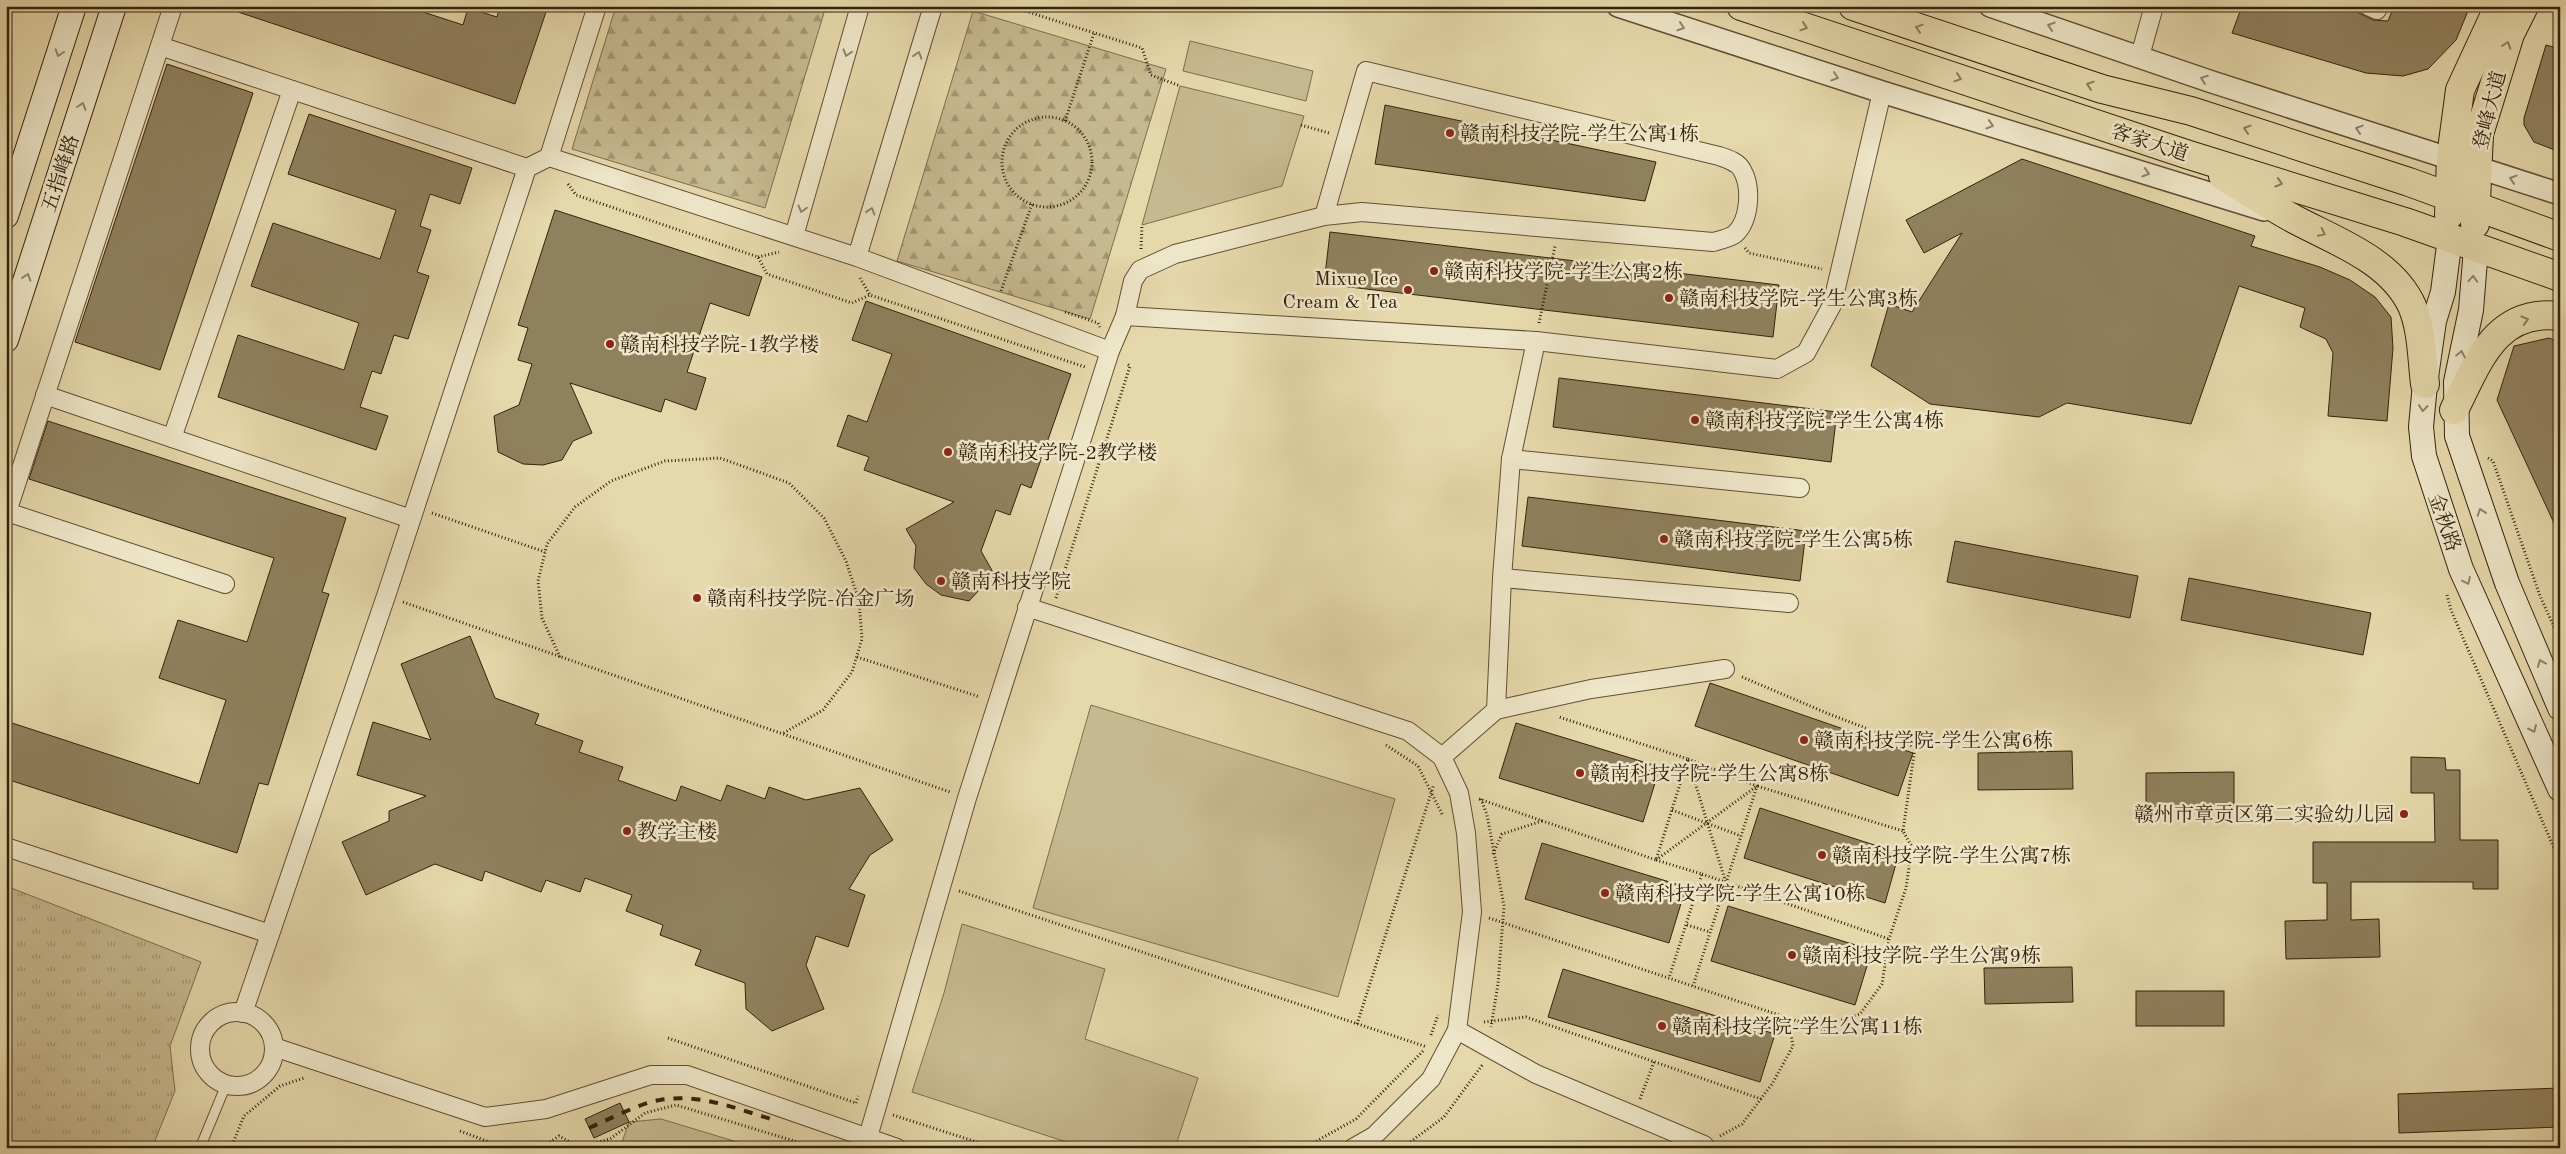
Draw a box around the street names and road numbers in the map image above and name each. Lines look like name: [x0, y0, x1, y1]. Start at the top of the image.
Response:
street label: 登峰大道: [2470, 69, 2510, 152]
street label: 客家大道: [2108, 120, 2191, 166]
street label: 五指峰路: [38, 132, 84, 215]
street label: 金秋路: [2424, 490, 2464, 554]

